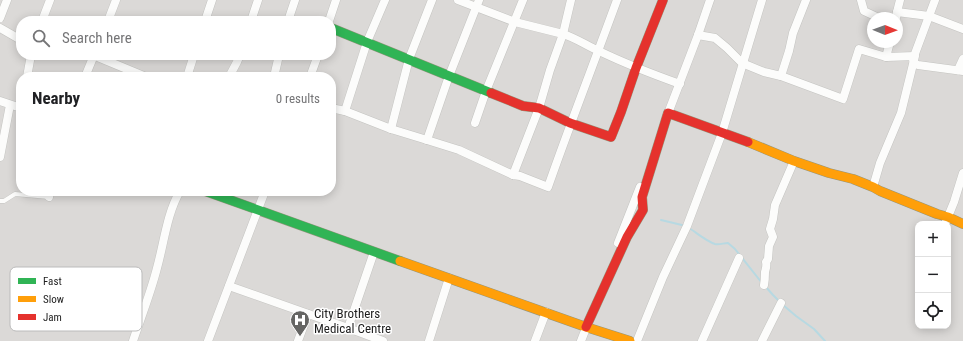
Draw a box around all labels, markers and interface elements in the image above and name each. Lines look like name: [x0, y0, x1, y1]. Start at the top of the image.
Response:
north arrow: [867, 12, 903, 48]
search box: [16, 16, 336, 60]
icon: search: [30, 27, 52, 49]
text: Search here: [62, 29, 132, 47]
text: Nearby: [32, 88, 80, 108]
text: 0 results: [276, 91, 320, 106]
map controls: [915, 221, 951, 329]
button: +: [915, 221, 951, 257]
button: −: [915, 257, 951, 293]
legend: [10, 267, 142, 331]
text: Fast: [43, 275, 62, 288]
text: Slow: [43, 293, 64, 306]
button: locate: [915, 293, 951, 329]
place label: City Brothers Medical Centre: [314, 306, 391, 336]
hospital icon: City Brothers Medical Centre: [289, 309, 311, 337]
text: Jam: [43, 311, 62, 324]

